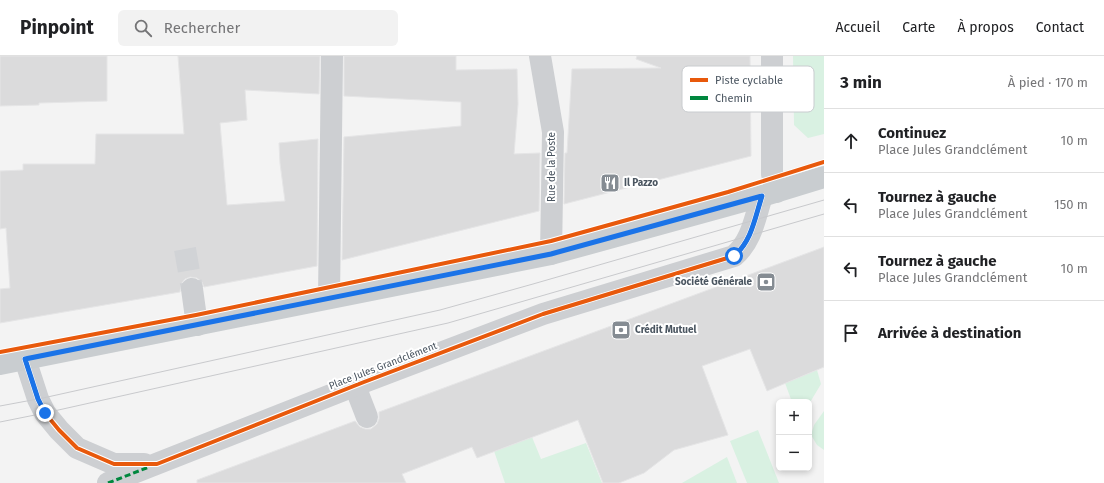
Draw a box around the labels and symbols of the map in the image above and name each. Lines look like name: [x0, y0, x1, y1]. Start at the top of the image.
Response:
legend: [682, 66, 814, 112]
text: Piste cyclable: [715, 74, 783, 87]
text: Chemin: [715, 92, 752, 105]
street label: Rue de la Poste: [546, 132, 558, 202]
restaurant icon: Il Pazzo: [599, 172, 621, 194]
place label: Il Pazzo: [624, 177, 658, 189]
route start: [725, 247, 743, 265]
bank icon: Société Générale: [755, 271, 777, 293]
place label: Société Générale: [675, 275, 752, 288]
bank icon: Crédit Mutuel: [610, 319, 632, 341]
place label: Crédit Mutuel: [635, 323, 697, 336]
street label: Place Jules Grandclément: [327, 340, 439, 392]
route end: [36, 404, 54, 422]

